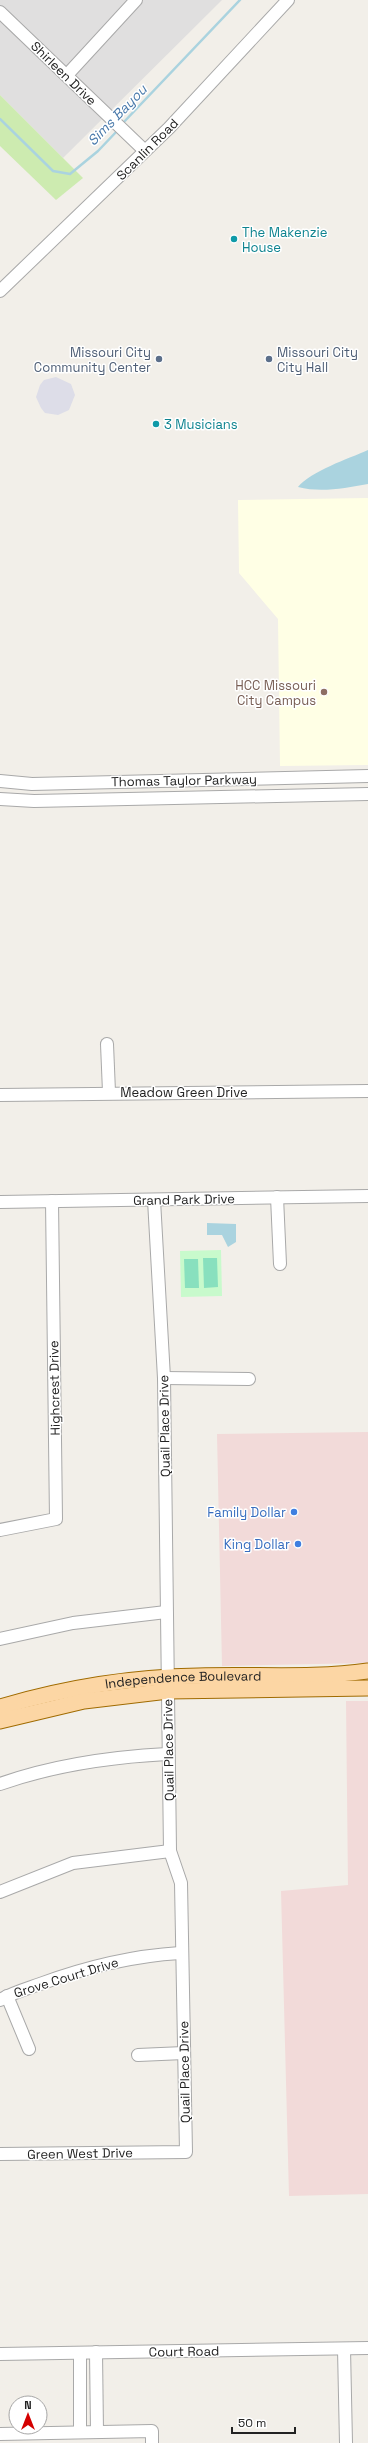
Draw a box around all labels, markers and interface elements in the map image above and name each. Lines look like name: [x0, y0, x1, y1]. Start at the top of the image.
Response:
street label: Shirleen Drive: [27, 38, 100, 109]
water label: Sims Bayou: [83, 80, 152, 149]
street label: Scanlin Road: [113, 115, 182, 184]
place label: The Makenzie House: [242, 224, 327, 256]
marker: The Makenzie House: [229, 234, 239, 244]
place label: Missouri City Community Center: [34, 344, 151, 376]
place label: Missouri City City Hall: [277, 344, 358, 376]
marker: Missouri City Community Center: [154, 354, 164, 364]
marker: Missouri City City Hall: [264, 354, 274, 364]
place label: 3 Musicians: [164, 416, 238, 433]
marker: 3 Musicians: [151, 419, 161, 429]
place label: HCC Missouri City Campus: [235, 677, 316, 709]
marker: HCC Missouri City Campus: [319, 687, 329, 697]
street label: Thomas Taylor Parkway: [111, 771, 257, 790]
street label: Meadow Green Drive: [120, 1084, 248, 1101]
street label: Grand Park Drive: [133, 1190, 235, 1209]
street label: Highcrest Drive: [45, 1340, 64, 1436]
street label: Quail Place Drive: [155, 1375, 174, 1477]
place label: Family Dollar: [207, 1504, 286, 1521]
marker: Family Dollar: [289, 1507, 299, 1517]
place label: King Dollar: [224, 1536, 290, 1553]
marker: King Dollar: [293, 1539, 303, 1549]
street label: Independence Boulevard: [104, 1667, 261, 1693]
street label: Quail Place Drive: [159, 1699, 178, 1801]
street label: Grove Court Drive: [12, 1953, 121, 2001]
street label: Quail Place Drive: [175, 2021, 194, 2123]
street label: Green West Drive: [27, 2144, 133, 2163]
street label: Court Road: [149, 2342, 219, 2361]
north arrow: [8, 2395, 48, 2435]
text: N: [24, 2398, 32, 2412]
scale bar: [232, 2409, 295, 2435]
text: 50 m: [238, 2415, 266, 2431]

